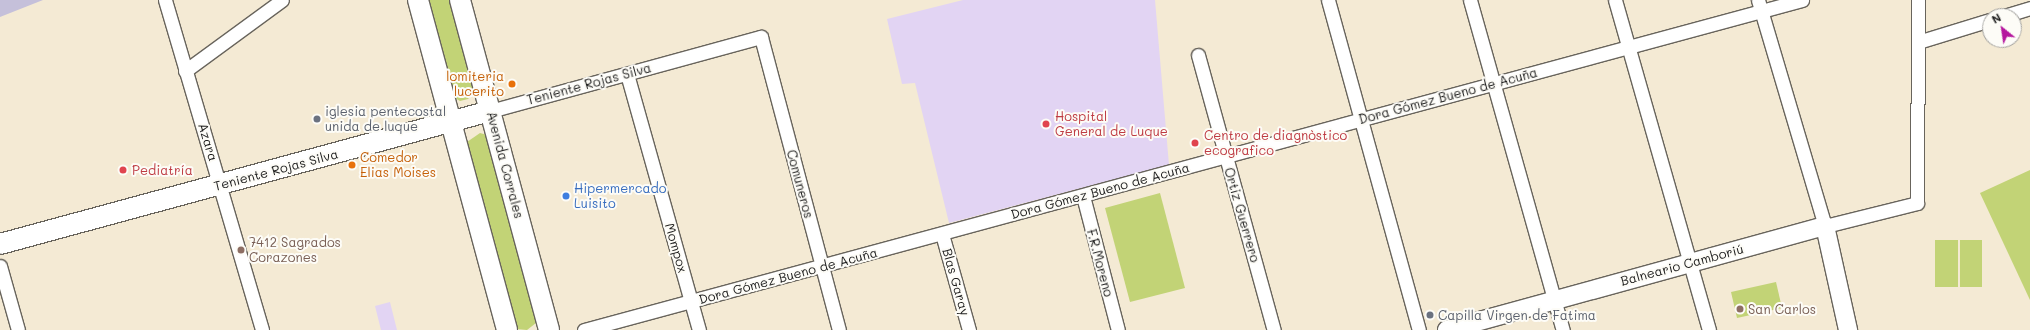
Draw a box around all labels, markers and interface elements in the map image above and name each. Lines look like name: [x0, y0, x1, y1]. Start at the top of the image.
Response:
north arrow: [1982, 8, 2022, 48]
text: N: [1989, 9, 2004, 27]
street label: Teniente Rojas Silva: [525, 60, 653, 108]
street label: Dora Gómez Bueno de Acuña: [1357, 65, 1539, 127]
place label: lomiteria lucerito: [446, 69, 504, 100]
marker: lomiteria lucerito: [507, 79, 517, 89]
place label: iglesia pentecostal unida de luque: [325, 104, 446, 135]
place label: Hospital General de Luque: [1055, 109, 1168, 140]
street label: Avenida Corrales: [483, 110, 527, 220]
marker: iglesia pentecostal unida de luque: [312, 114, 322, 124]
marker: Hospital General de Luque: [1040, 118, 1052, 130]
street label: Azara: [195, 121, 221, 163]
place label: Centro de diagnòstico ecografico: [1204, 128, 1347, 159]
marker: Centro de diagnòstico ecografico: [1189, 137, 1201, 149]
street label: Teniente Rojas Silva: [212, 146, 340, 194]
street label: Comuneros: [783, 148, 817, 220]
place label: Comedor Elias Moises: [360, 150, 436, 181]
marker: Comedor Elias Moises: [347, 160, 357, 170]
street label: Dora Gómez Bueno de Acuña: [1009, 160, 1191, 222]
place label: Pediatría: [132, 162, 193, 178]
marker: Pediatría: [117, 164, 129, 176]
street label: Ortiz Guerrero: [1221, 166, 1263, 264]
place label: Hipermercado Luisito: [574, 181, 666, 212]
marker: Hipermercado Luisito: [561, 191, 571, 201]
street label: Mompox: [662, 221, 690, 275]
street label: F.R.Moreno: [1083, 227, 1117, 299]
place label: 7412 Sagrados Corazones: [249, 235, 341, 266]
street label: Balneario Camboriú: [1619, 241, 1745, 289]
marker: 7412 Sagrados Corazones: [236, 245, 246, 255]
street label: Dora Gómez Bueno de Acuña: [697, 245, 879, 307]
street label: Blas Garay: [939, 247, 973, 317]
place label: San Carlos: [1748, 301, 1816, 317]
marker: San Carlos: [1735, 304, 1745, 314]
place label: Capilla Virgen de Fatima: [1438, 307, 1596, 323]
marker: Capilla Virgen de Fatima: [1425, 310, 1435, 320]

